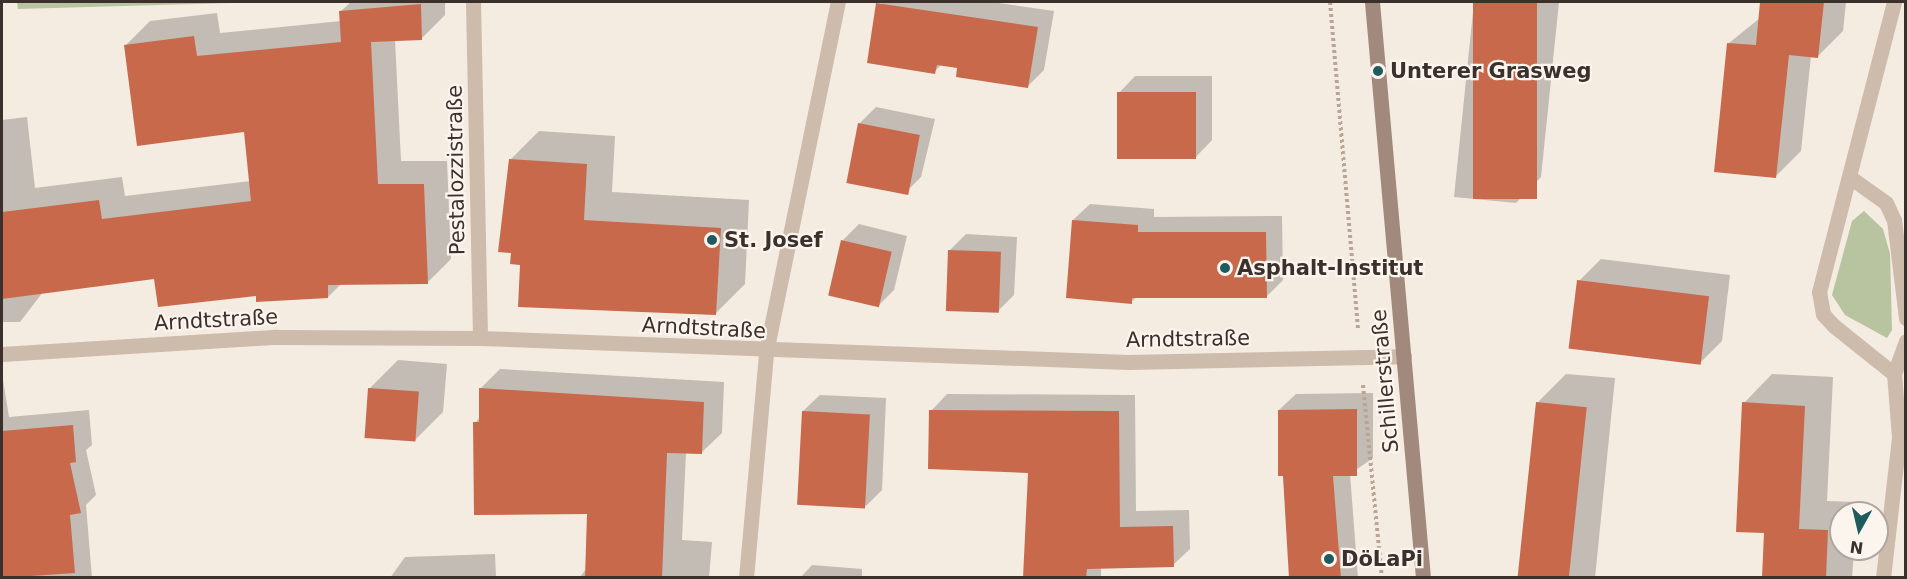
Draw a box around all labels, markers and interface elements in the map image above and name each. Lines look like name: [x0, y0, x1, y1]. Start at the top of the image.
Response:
place label: Unterer Grasweg: [1390, 58, 1591, 84]
marker: Unterer Grasweg: [1371, 64, 1385, 78]
street label: Pestalozzistraße: [442, 85, 470, 255]
place label: St. Josef: [724, 227, 823, 253]
marker: St. Josef: [705, 233, 719, 247]
place label: Asphalt-Institut: [1237, 255, 1423, 281]
marker: Asphalt-Institut: [1218, 261, 1232, 275]
street label: Arndtstraße: [153, 304, 279, 336]
street label: Schillerstraße: [1366, 308, 1404, 454]
street label: Arndtstraße: [641, 312, 767, 344]
street label: Arndtstraße: [1126, 325, 1250, 353]
north arrow: [1829, 501, 1889, 561]
text: N: [1849, 537, 1865, 558]
place label: DöLaPi: [1341, 546, 1423, 572]
marker: DöLaPi: [1322, 552, 1336, 566]

